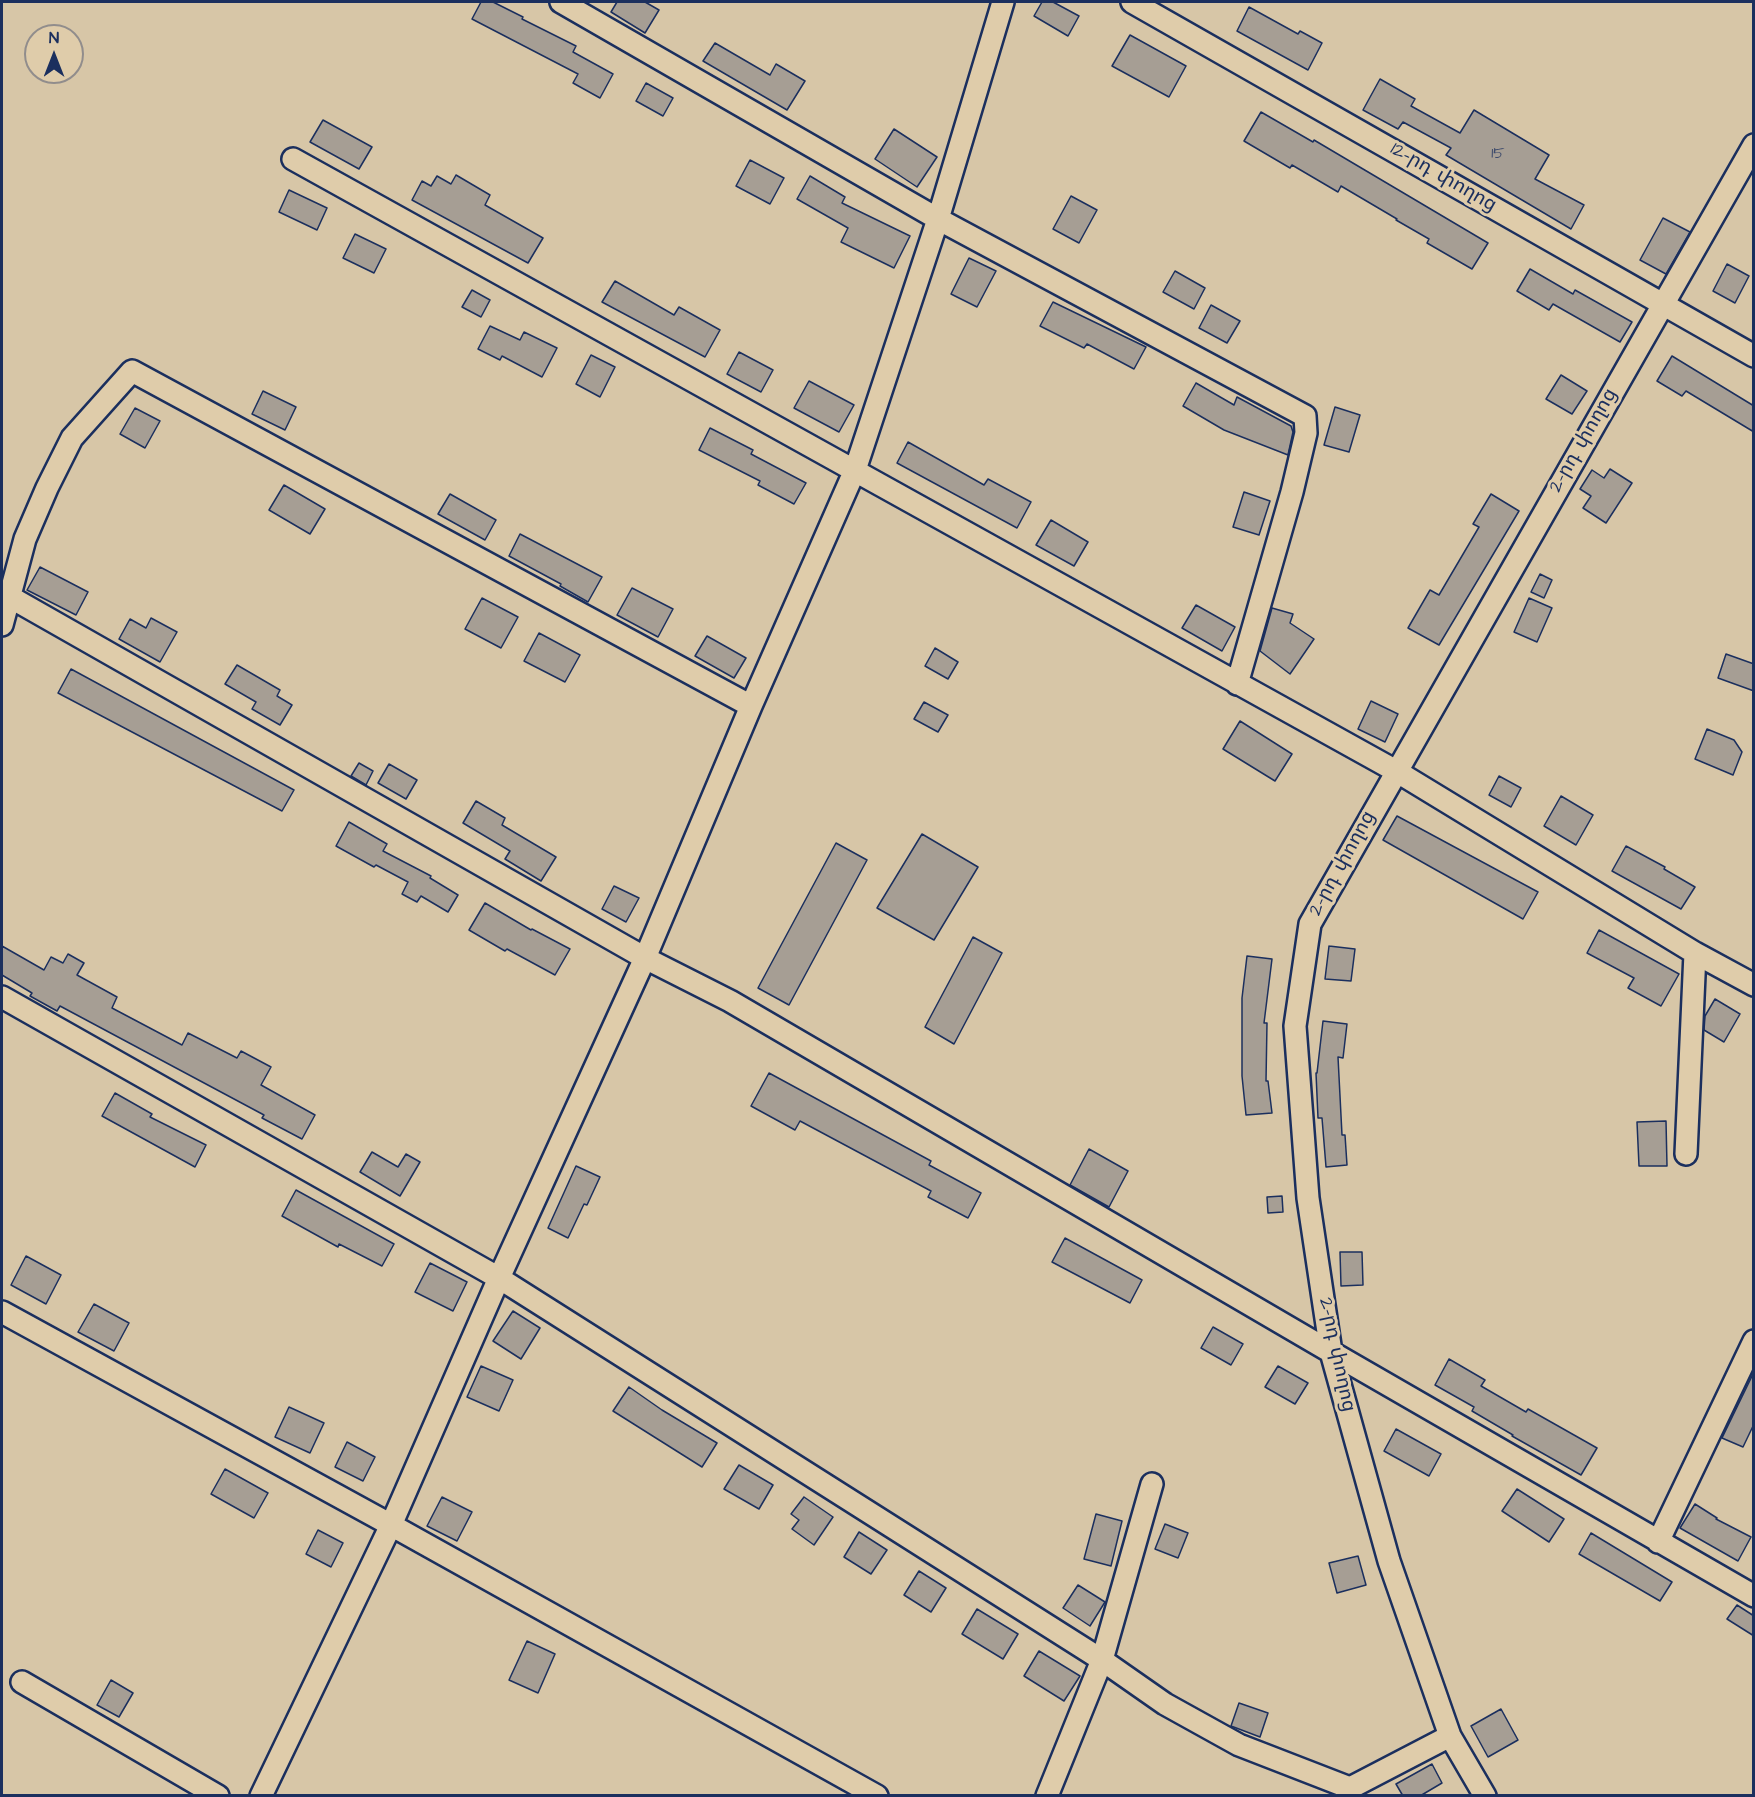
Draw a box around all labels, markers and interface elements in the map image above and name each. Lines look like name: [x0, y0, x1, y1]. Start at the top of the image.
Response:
north arrow: [24, 24, 84, 84]
text: N: [49, 27, 59, 49]
street label: 12-րդ փողոց: [1385, 138, 1501, 218]
house number: 15: [1491, 145, 1505, 165]
street label: 2-րդ փողոց: [1545, 385, 1623, 497]
street label: 2-րդ փողոց: [1304, 807, 1382, 921]
street label: 2-րդ փողոց: [1312, 1296, 1360, 1414]

